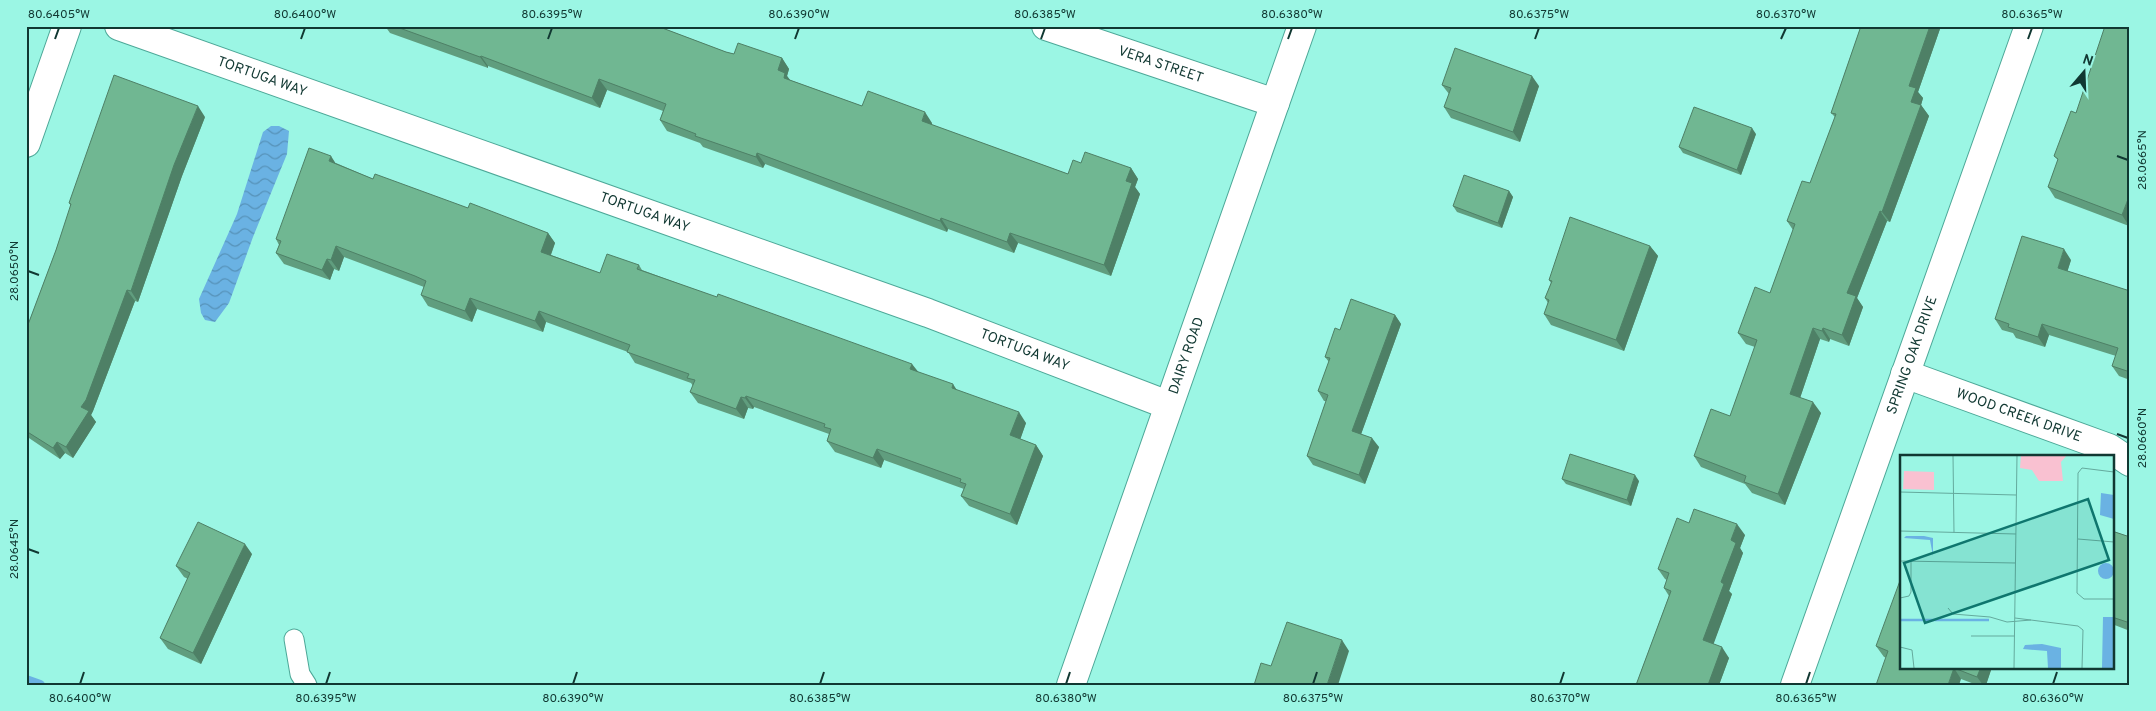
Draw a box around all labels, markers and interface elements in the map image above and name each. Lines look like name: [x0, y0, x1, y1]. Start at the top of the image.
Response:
text: 80.6405°W: [28, 7, 90, 23]
text: 80.6400°W: [274, 7, 336, 23]
text: 80.6395°W: [521, 7, 583, 23]
text: 80.6390°W: [768, 7, 830, 23]
text: 80.6385°W: [1014, 7, 1076, 23]
text: 80.6380°W: [1261, 7, 1323, 23]
text: 80.6375°W: [1509, 7, 1569, 23]
text: 80.6370°W: [1756, 7, 1816, 23]
text: 80.6365°W: [2001, 7, 2063, 23]
street label: VERA STREET: [1116, 42, 1205, 87]
north arrow: [2058, 48, 2108, 98]
text: N: [2080, 51, 2095, 71]
street label: TORTUGA WAY: [215, 53, 310, 101]
text: 28.0665°N: [2135, 130, 2151, 190]
street label: TORTUGA WAY: [598, 189, 692, 236]
text: 28.0650°N: [7, 241, 23, 301]
street label: SPRING OAK DRIVE: [1883, 294, 1941, 417]
street label: DAIRY ROAD: [1165, 315, 1208, 396]
street label: TORTUGA WAY: [978, 325, 1072, 375]
street label: WOOD CREEK DRIVE: [1954, 385, 2084, 446]
text: 28.0660°N: [2135, 408, 2151, 468]
inset map: [1900, 455, 2114, 668]
text: 28.0645°N: [7, 519, 23, 579]
text: 80.6400°W: [49, 691, 111, 707]
text: 80.6395°W: [295, 691, 357, 707]
text: 80.6390°W: [542, 691, 604, 707]
text: 80.6385°W: [789, 691, 851, 707]
text: 80.6380°W: [1035, 691, 1097, 707]
text: 80.6375°W: [1283, 691, 1343, 707]
text: 80.6370°W: [1530, 691, 1590, 707]
text: 80.6365°W: [1775, 691, 1837, 707]
text: 80.6360°W: [2022, 691, 2084, 707]

